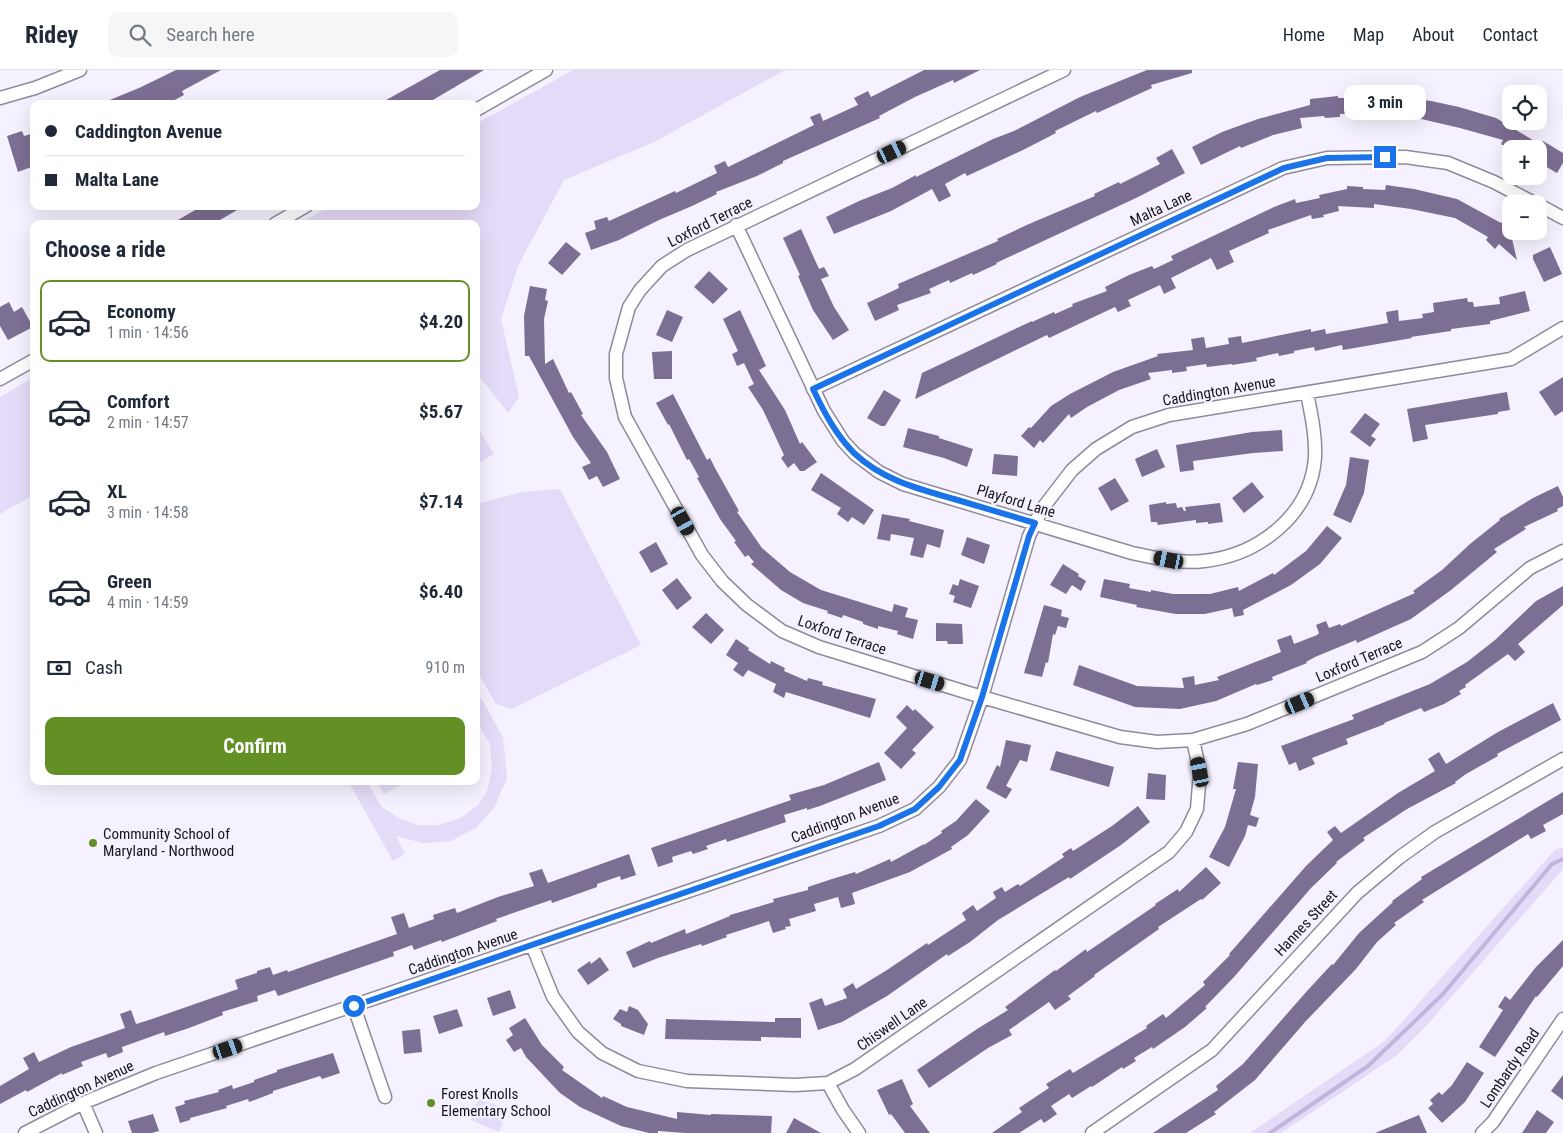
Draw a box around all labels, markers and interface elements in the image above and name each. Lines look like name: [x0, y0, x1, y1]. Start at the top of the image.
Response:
search box: [108, 12, 458, 57]
text: Ridey: [25, 21, 78, 49]
icon: search: [126, 21, 154, 49]
text: Search here: [166, 23, 255, 46]
text: Home: [1283, 24, 1325, 45]
text: Map: [1353, 24, 1384, 45]
text: About: [1412, 24, 1454, 45]
text: Contact: [1482, 24, 1538, 45]
callout: 3 min: [1344, 84, 1426, 119]
map controls: [1502, 85, 1547, 240]
button: locate: [1502, 85, 1547, 130]
text: 3 min: [1367, 93, 1403, 112]
text: Caddington Avenue: [75, 120, 222, 143]
car: [875, 139, 908, 165]
button: +: [1502, 140, 1547, 185]
route end: [1374, 146, 1396, 168]
text: Malta Lane: [75, 168, 159, 191]
street label: Malta Lane: [1127, 186, 1195, 230]
street label: Loxford Terrace: [665, 193, 755, 251]
button: −: [1502, 195, 1547, 240]
text: Choose a ride: [45, 237, 166, 262]
icon: car: [47, 299, 92, 344]
text: Economy: [107, 300, 176, 323]
text: $4.20: [419, 310, 463, 333]
text: 1 min · 14:56: [107, 323, 189, 342]
street label: Caddington Avenue: [1161, 372, 1277, 410]
icon: car: [47, 389, 92, 434]
text: Comfort: [107, 390, 170, 413]
text: $5.67: [419, 400, 463, 423]
text: 2 min · 14:57: [107, 413, 189, 432]
icon: car: [47, 479, 92, 524]
text: XL: [107, 480, 127, 503]
street label: Playford Lane: [974, 480, 1058, 522]
text: $7.14: [419, 490, 463, 513]
text: 3 min · 14:58: [107, 503, 189, 522]
car: [669, 504, 696, 538]
car: [1152, 550, 1185, 570]
icon: car: [47, 569, 92, 614]
text: Green: [107, 570, 152, 593]
text: $6.40: [419, 580, 463, 603]
text: 4 min · 14:59: [107, 593, 189, 612]
street label: Loxford Terrace: [795, 611, 889, 659]
street label: Loxford Terrace: [1313, 634, 1405, 686]
icon: cash: [45, 654, 73, 682]
text: Cash: [85, 656, 123, 679]
text: 910 m: [426, 658, 465, 677]
car: [913, 669, 946, 693]
car: [1283, 690, 1316, 716]
button: Confirm: [45, 717, 465, 775]
car: [1189, 756, 1210, 788]
street label: Caddington Avenue: [788, 789, 902, 847]
place label: Community School of Maryland - Northwood: [103, 825, 234, 860]
marker: Community School of Maryland - Northwood: [87, 837, 99, 849]
street label: Hannes Street: [1271, 886, 1341, 960]
street label: Caddington Avenue: [406, 925, 520, 979]
street label: Chiswell Lane: [853, 993, 931, 1055]
route start: [343, 995, 365, 1017]
street label: Lombardy Road: [1477, 1025, 1543, 1111]
car: [211, 1037, 244, 1061]
street label: Caddington Avenue: [25, 1057, 137, 1121]
place label: Forest Knolls Elementary School: [441, 1085, 551, 1120]
marker: Forest Knolls Elementary School: [425, 1097, 437, 1109]

